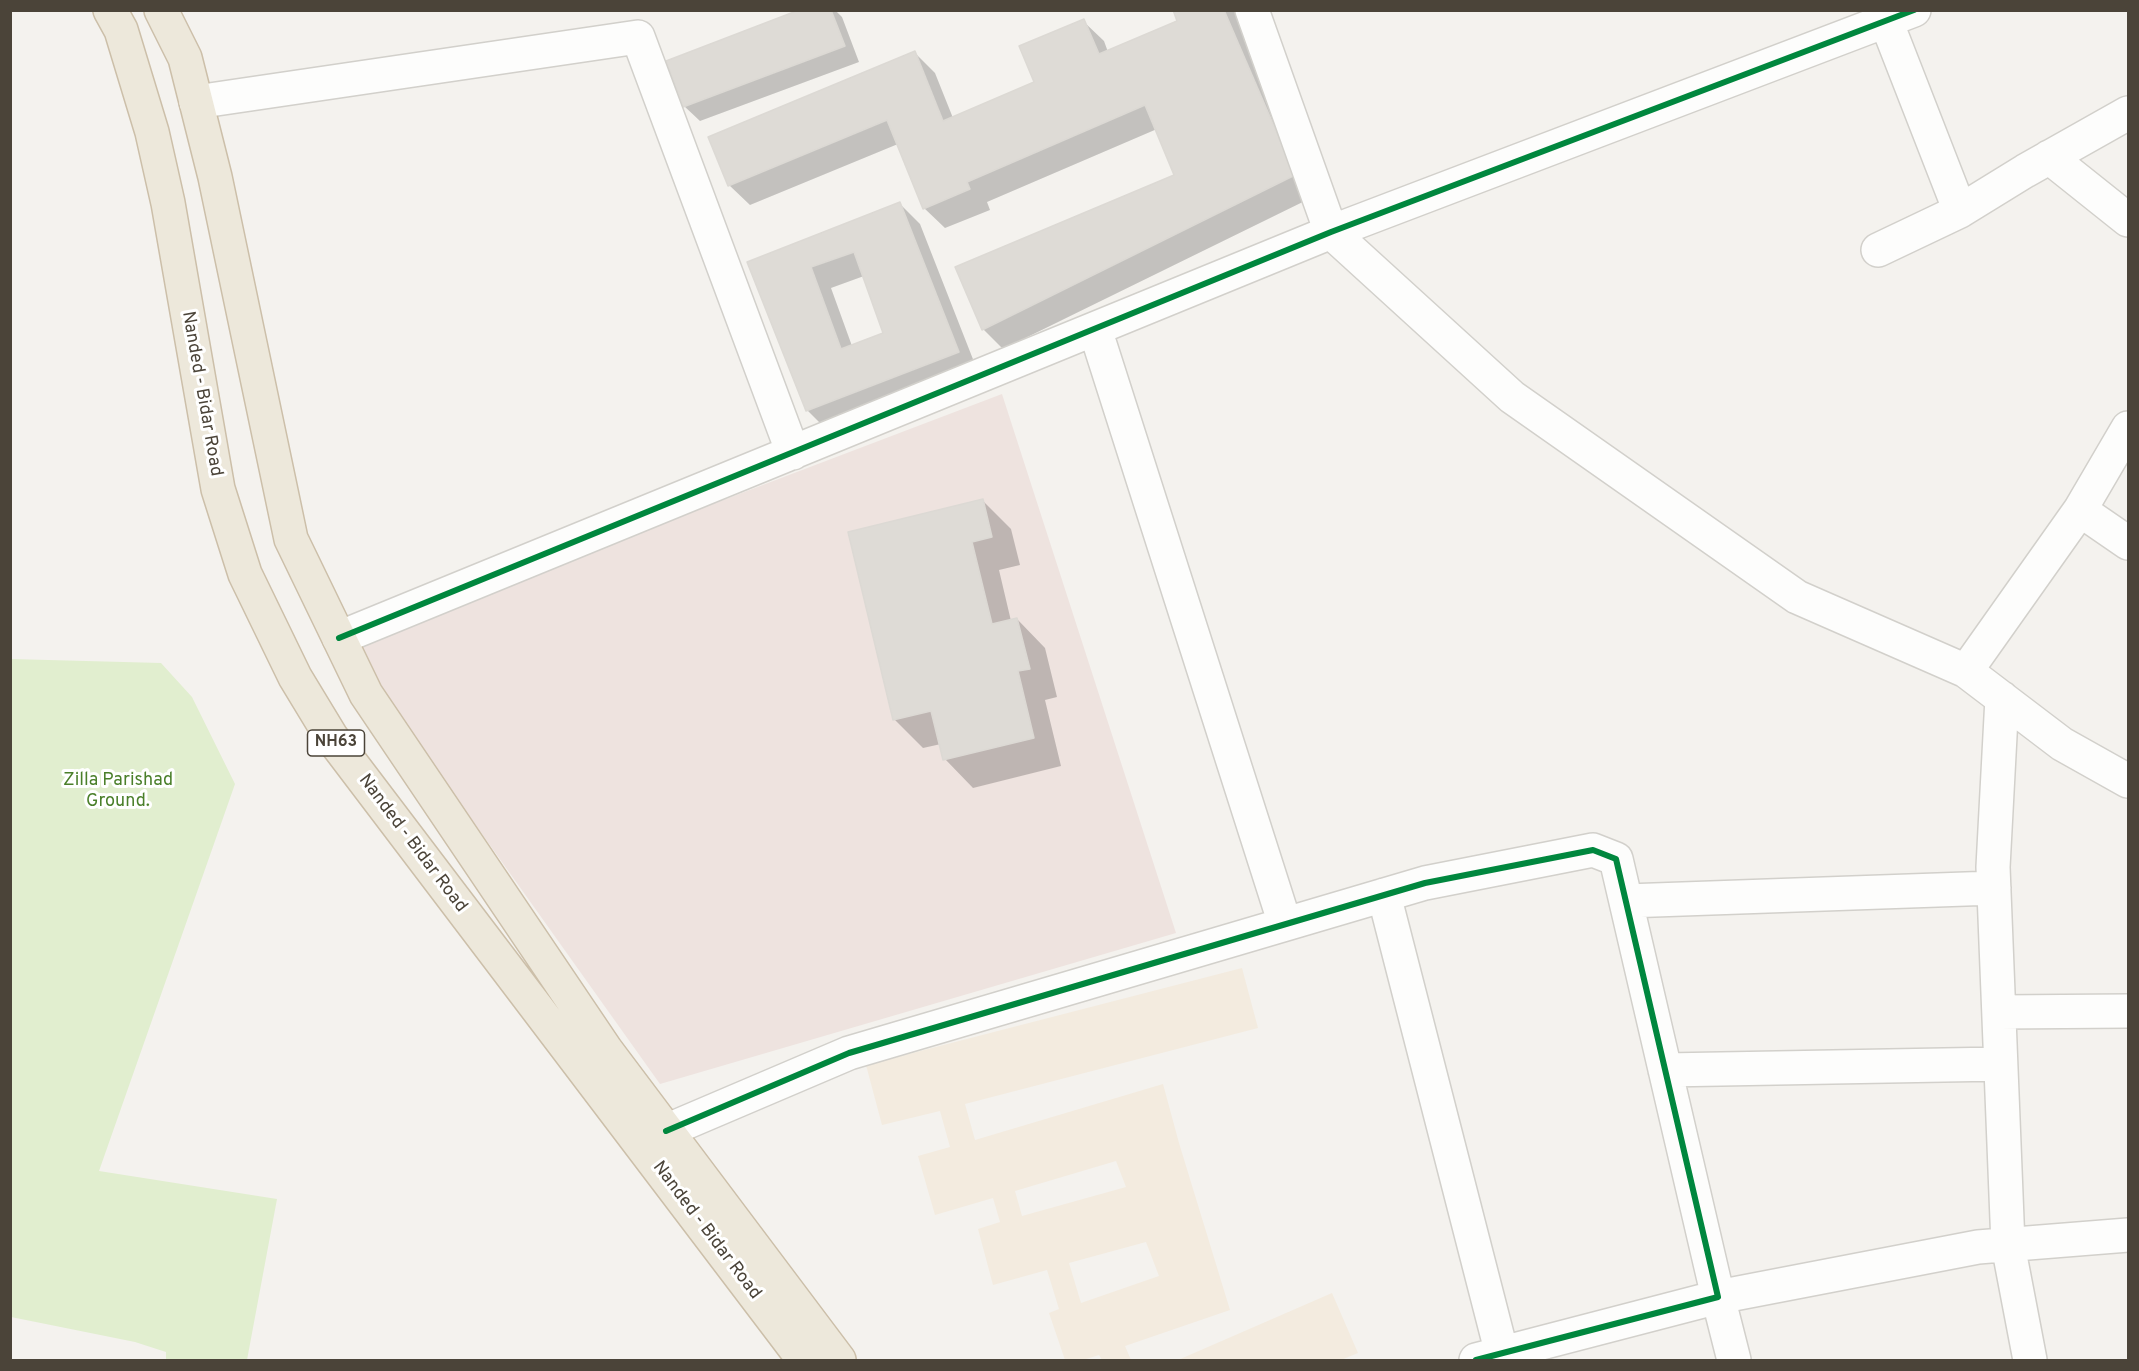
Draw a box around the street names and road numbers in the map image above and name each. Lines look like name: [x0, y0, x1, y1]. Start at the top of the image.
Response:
street label: Nanded - Bidar Road: [176, 310, 226, 478]
road number: NH63: [308, 730, 364, 756]
street label: Nanded - Bidar Road: [353, 771, 471, 917]
street label: Nanded - Bidar Road: [647, 1158, 765, 1304]

